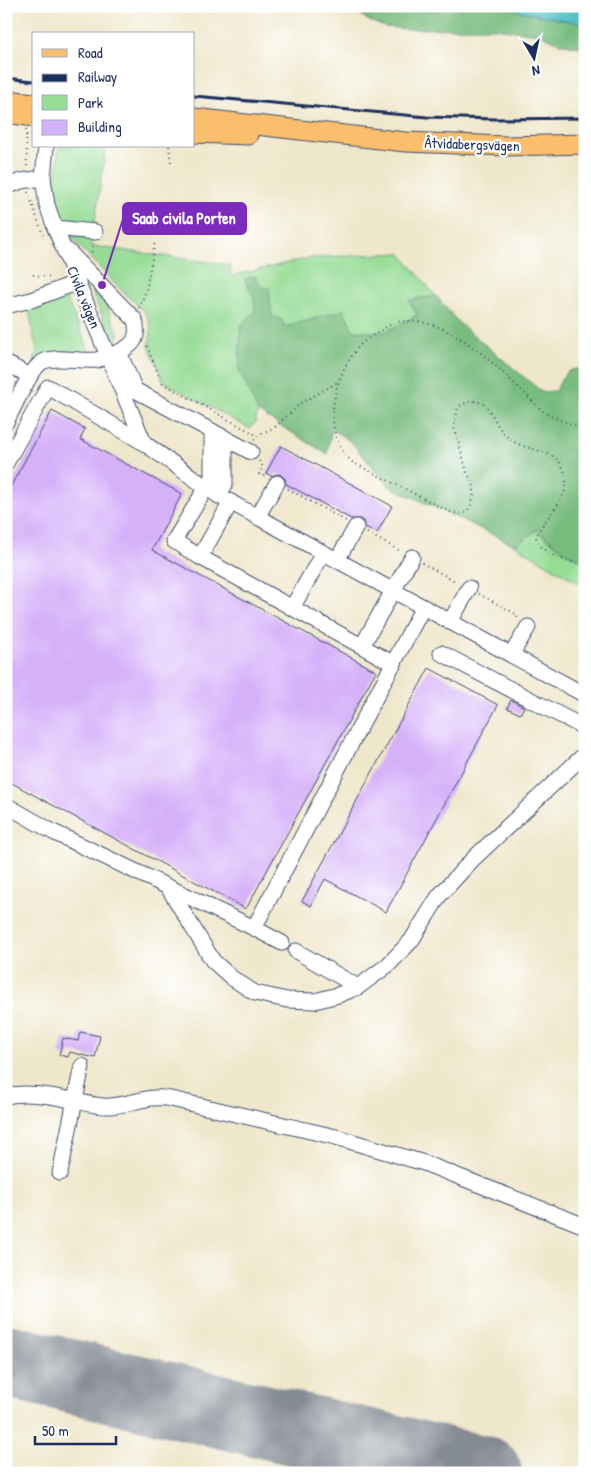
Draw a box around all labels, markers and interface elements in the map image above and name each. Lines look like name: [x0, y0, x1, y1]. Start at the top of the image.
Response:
legend: [32, 32, 195, 148]
north arrow: [508, 32, 558, 82]
text: Road: [78, 42, 103, 63]
text: N: [530, 61, 541, 81]
text: Railway: [78, 66, 117, 87]
text: Park: [78, 92, 103, 113]
text: Building: [78, 116, 122, 137]
street label: Åtvidabergsvägen: [424, 132, 520, 156]
callout: Saab civila Porten: [123, 203, 246, 234]
text: Saab civila Porten: [132, 207, 236, 229]
street label: Civila vägen: [62, 263, 106, 332]
scale bar: [35, 1414, 116, 1446]
text: 50 m: [42, 1420, 69, 1441]

